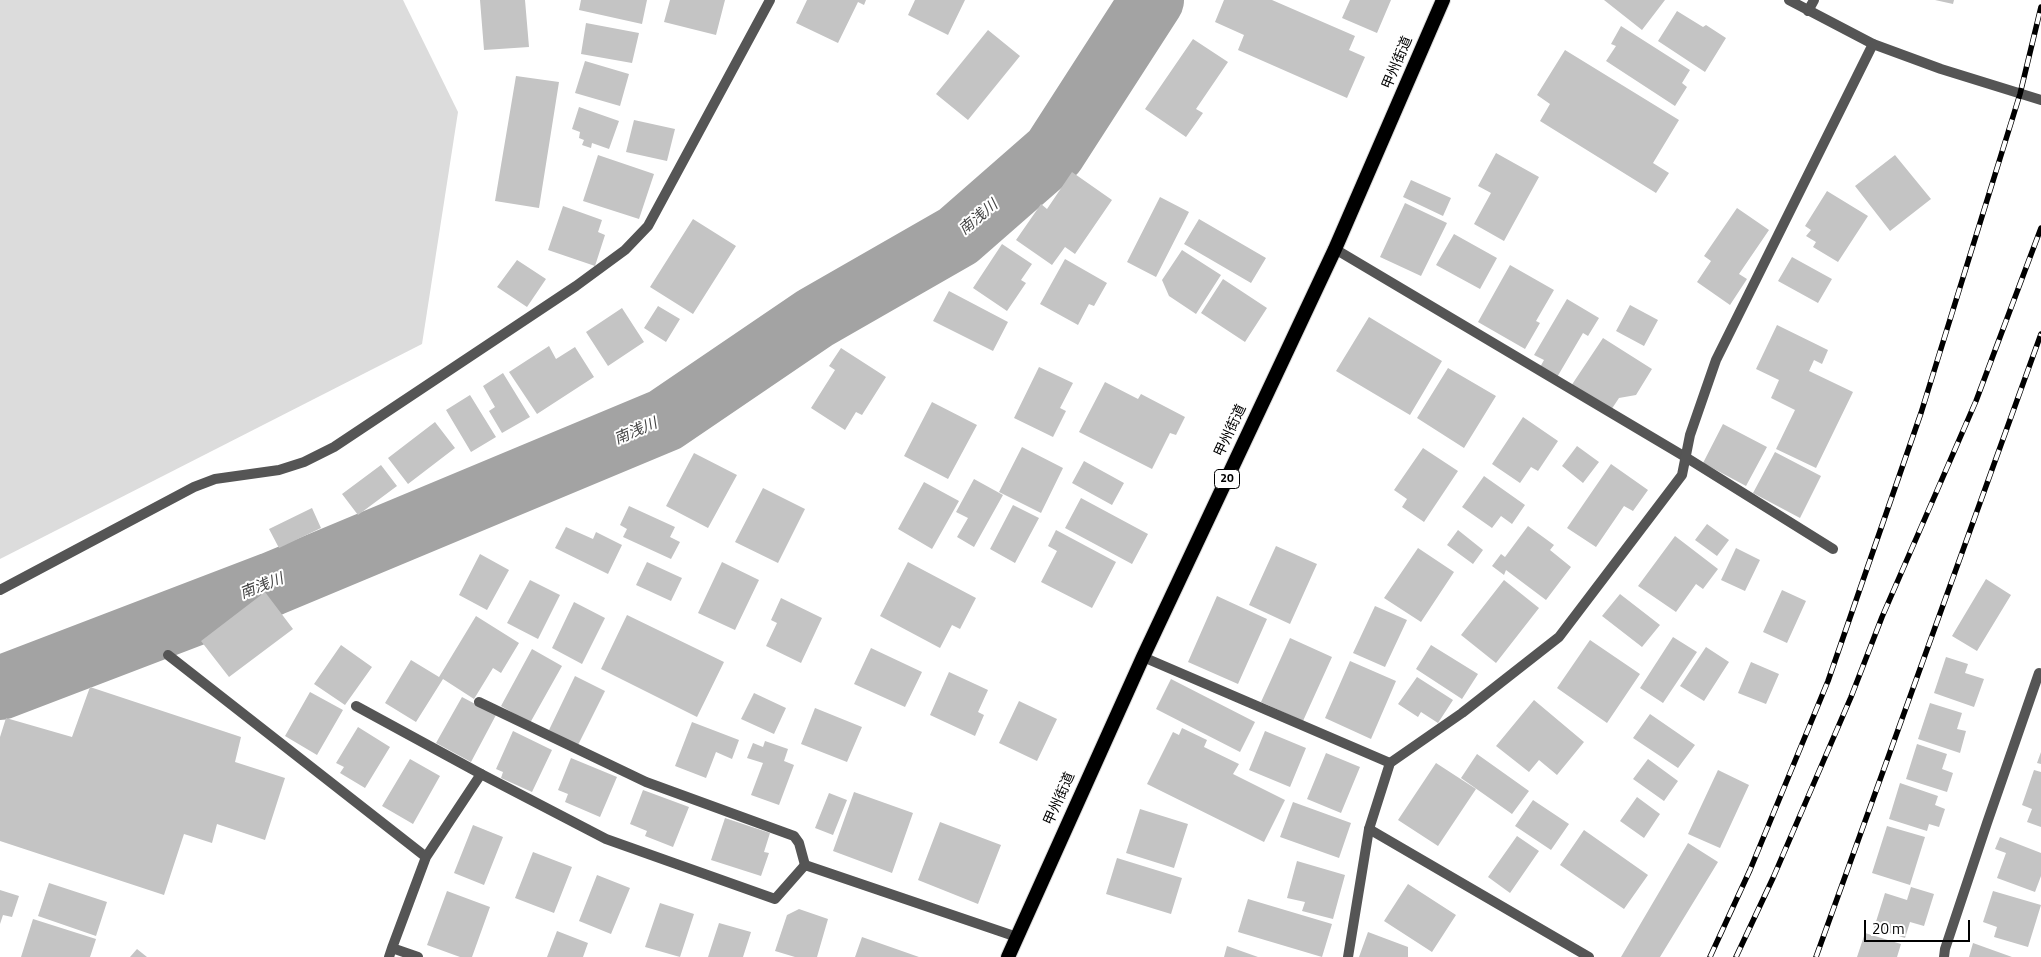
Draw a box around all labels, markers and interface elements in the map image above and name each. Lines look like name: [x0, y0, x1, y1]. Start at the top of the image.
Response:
street label: 甲州街道: [1379, 34, 1417, 92]
water label: 南浅川: [956, 197, 1002, 239]
street label: 甲州街道: [1212, 402, 1250, 460]
water label: 南浅川: [612, 415, 660, 449]
road number: 20: [1214, 469, 1240, 488]
water label: 南浅川: [238, 571, 286, 603]
street label: 甲州街道: [1041, 770, 1079, 828]
scale bar: [1866, 910, 1972, 942]
text: 20 m: [1872, 917, 1905, 940]

